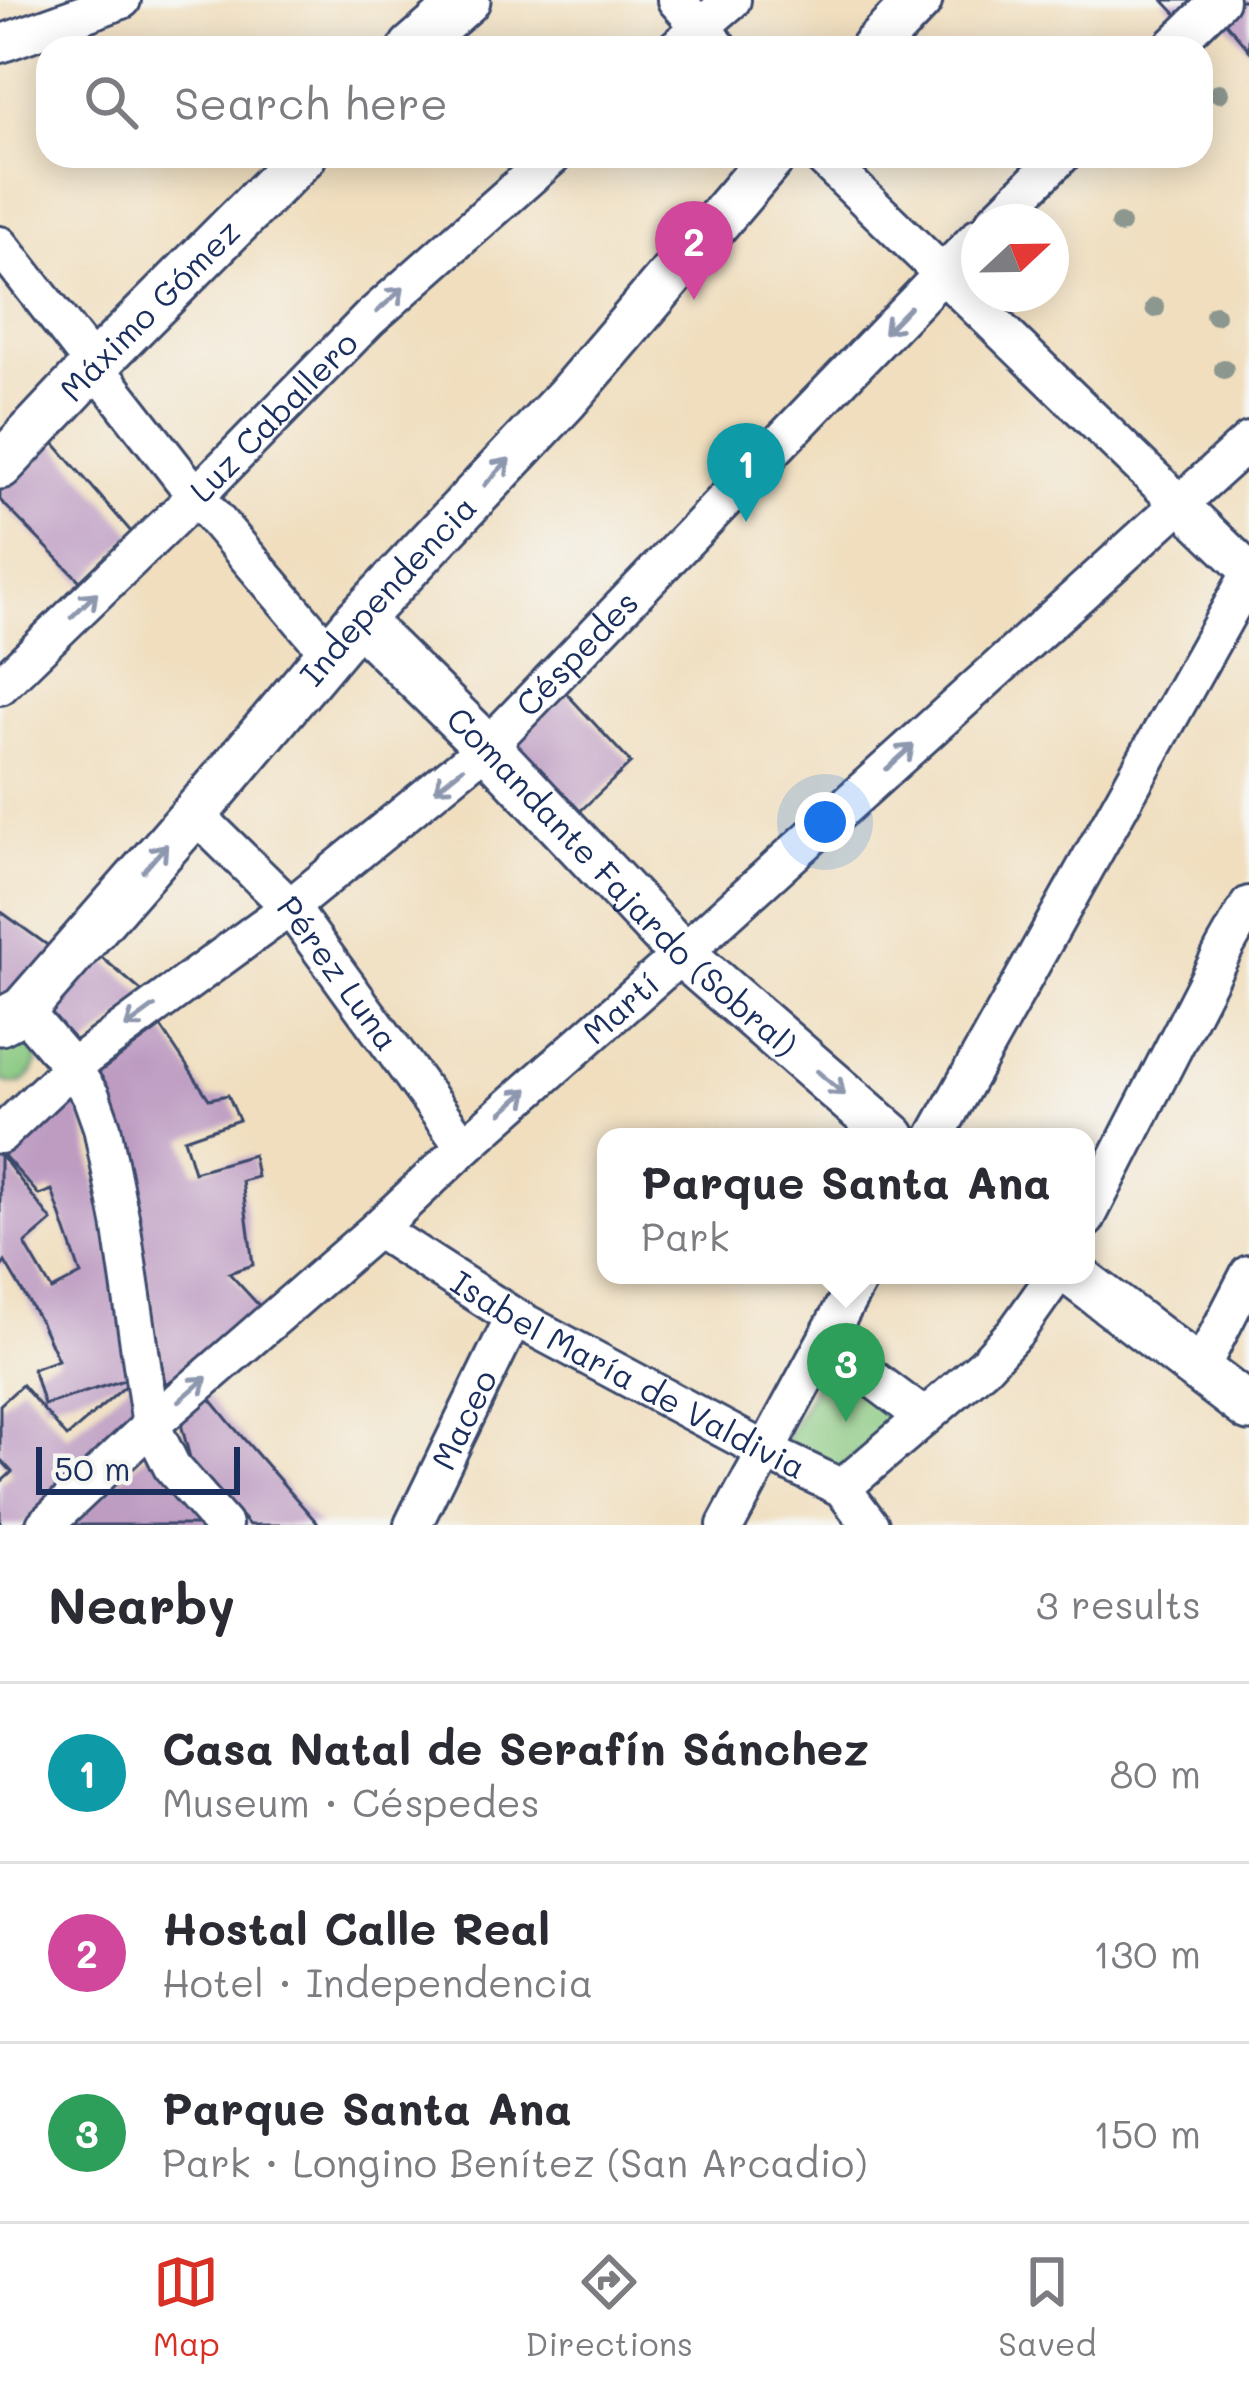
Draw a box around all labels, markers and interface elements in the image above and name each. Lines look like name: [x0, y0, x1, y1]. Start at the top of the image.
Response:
search box: [36, 36, 1213, 168]
icon: search: [78, 69, 144, 135]
text: Search here: [174, 73, 448, 131]
pin: 2: [655, 201, 733, 300]
north arrow: [961, 204, 1069, 312]
street label: Máximo Gómez: [49, 209, 248, 410]
one-way arrow: [375, 287, 405, 314]
one-way arrow: [883, 304, 911, 334]
street label: Luz Caballero: [179, 321, 366, 510]
pin: 1: [707, 423, 785, 522]
one-way arrow: [483, 458, 510, 488]
street label: Independencia: [289, 485, 485, 694]
street label: Céspedes: [505, 580, 647, 725]
one-way arrow: [69, 591, 98, 619]
street label: Comandante Fajardo (Sobral): [438, 697, 807, 1065]
one-way arrow: [884, 744, 914, 772]
one-way arrow: [434, 765, 465, 792]
your location: [795, 792, 855, 852]
one-way arrow: [140, 843, 168, 874]
street label: Pérez Luna: [269, 886, 410, 1058]
street label: Martí: [573, 962, 667, 1052]
one-way arrow: [124, 1004, 157, 1030]
one-way arrow: [815, 1069, 846, 1097]
one-way arrow: [499, 1088, 530, 1115]
popup: [597, 1128, 1095, 1284]
text: Parque Santa Ana: [641, 1152, 1051, 1210]
text: Park: [641, 1210, 729, 1261]
street label: Isabel María de Valdivia: [444, 1259, 813, 1487]
pin: 3: [807, 1323, 885, 1422]
street label: Maceo: [420, 1362, 505, 1476]
one-way arrow: [177, 1376, 208, 1403]
scale bar: [36, 1441, 240, 1494]
text: 50 m: [54, 1446, 130, 1489]
text: Nearby: [48, 1570, 235, 1637]
text: 3 results: [1036, 1578, 1201, 1629]
text: Casa Natal de Serafín Sánchez: [162, 1718, 869, 1776]
text: 1: [78, 1747, 96, 1798]
text: 80 m: [1110, 1747, 1201, 1798]
text: Museum · Céspedes: [162, 1776, 540, 1827]
text: Hostal Calle Real: [162, 1898, 550, 1956]
text: 2: [76, 1927, 98, 1978]
text: 130 m: [1093, 1927, 1201, 1978]
text: Hotel · Independencia: [162, 1956, 593, 2007]
text: Parque Santa Ana: [162, 2078, 572, 2136]
text: 3: [75, 2107, 99, 2158]
text: 150 m: [1093, 2107, 1201, 2158]
text: Park · Longino Benítez (San Arcadio): [162, 2136, 868, 2187]
tab: Map: [153, 2249, 220, 2364]
tab: Directions: [525, 2249, 693, 2364]
tab: Saved: [998, 2249, 1096, 2364]

